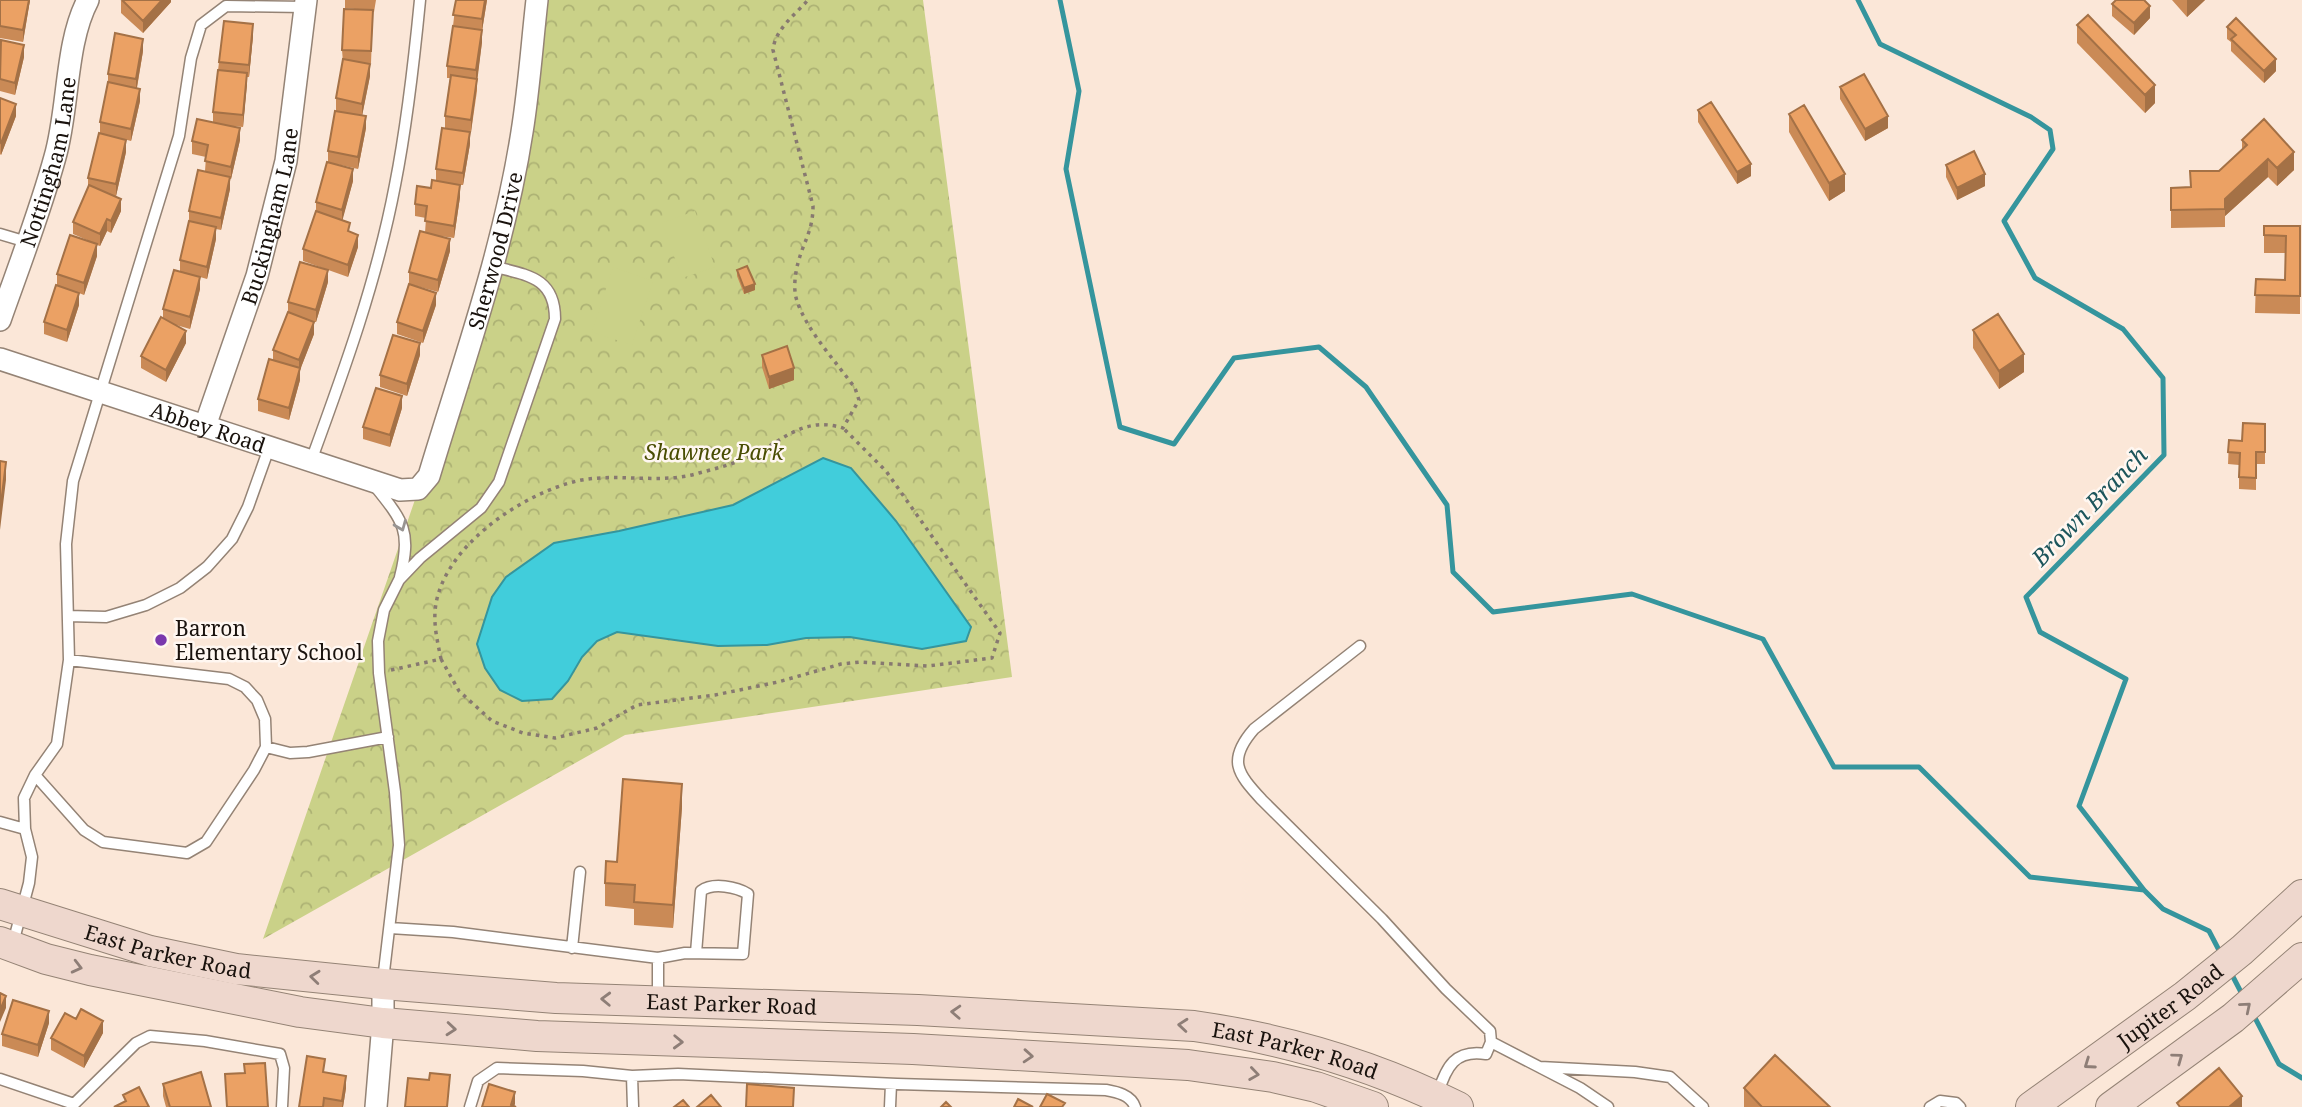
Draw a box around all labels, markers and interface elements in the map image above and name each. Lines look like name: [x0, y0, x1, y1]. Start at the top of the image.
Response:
street label: Nottingham Lane: [13, 75, 82, 251]
street label: Buckingham Lane: [234, 126, 304, 308]
street label: Sherwood Drive: [461, 169, 529, 333]
street label: Abbey Road: [147, 395, 270, 459]
park label: Shawnee Park: [644, 438, 785, 466]
water label: Brown Branch: [2023, 439, 2154, 573]
one-way arrow: [393, 519, 407, 531]
place label: Barron Elementary School: [175, 614, 363, 666]
marker: Barron Elementary School: [153, 632, 169, 648]
street label: East Parker Road: [81, 917, 253, 984]
street label: Jupiter Road: [2111, 957, 2229, 1055]
one-way arrow: [71, 959, 83, 973]
one-way arrow: [309, 969, 321, 984]
street label: East Parker Road: [646, 987, 817, 1021]
one-way arrow: [601, 992, 612, 1007]
one-way arrow: [2237, 1003, 2250, 1015]
one-way arrow: [950, 1004, 961, 1019]
street label: East Parker Road: [1210, 1015, 1382, 1085]
one-way arrow: [1178, 1018, 1189, 1033]
one-way arrow: [446, 1021, 457, 1036]
one-way arrow: [673, 1034, 684, 1049]
one-way arrow: [1023, 1048, 1034, 1063]
one-way arrow: [2170, 1054, 2183, 1067]
one-way arrow: [2084, 1056, 2097, 1068]
one-way arrow: [1248, 1067, 1260, 1082]

